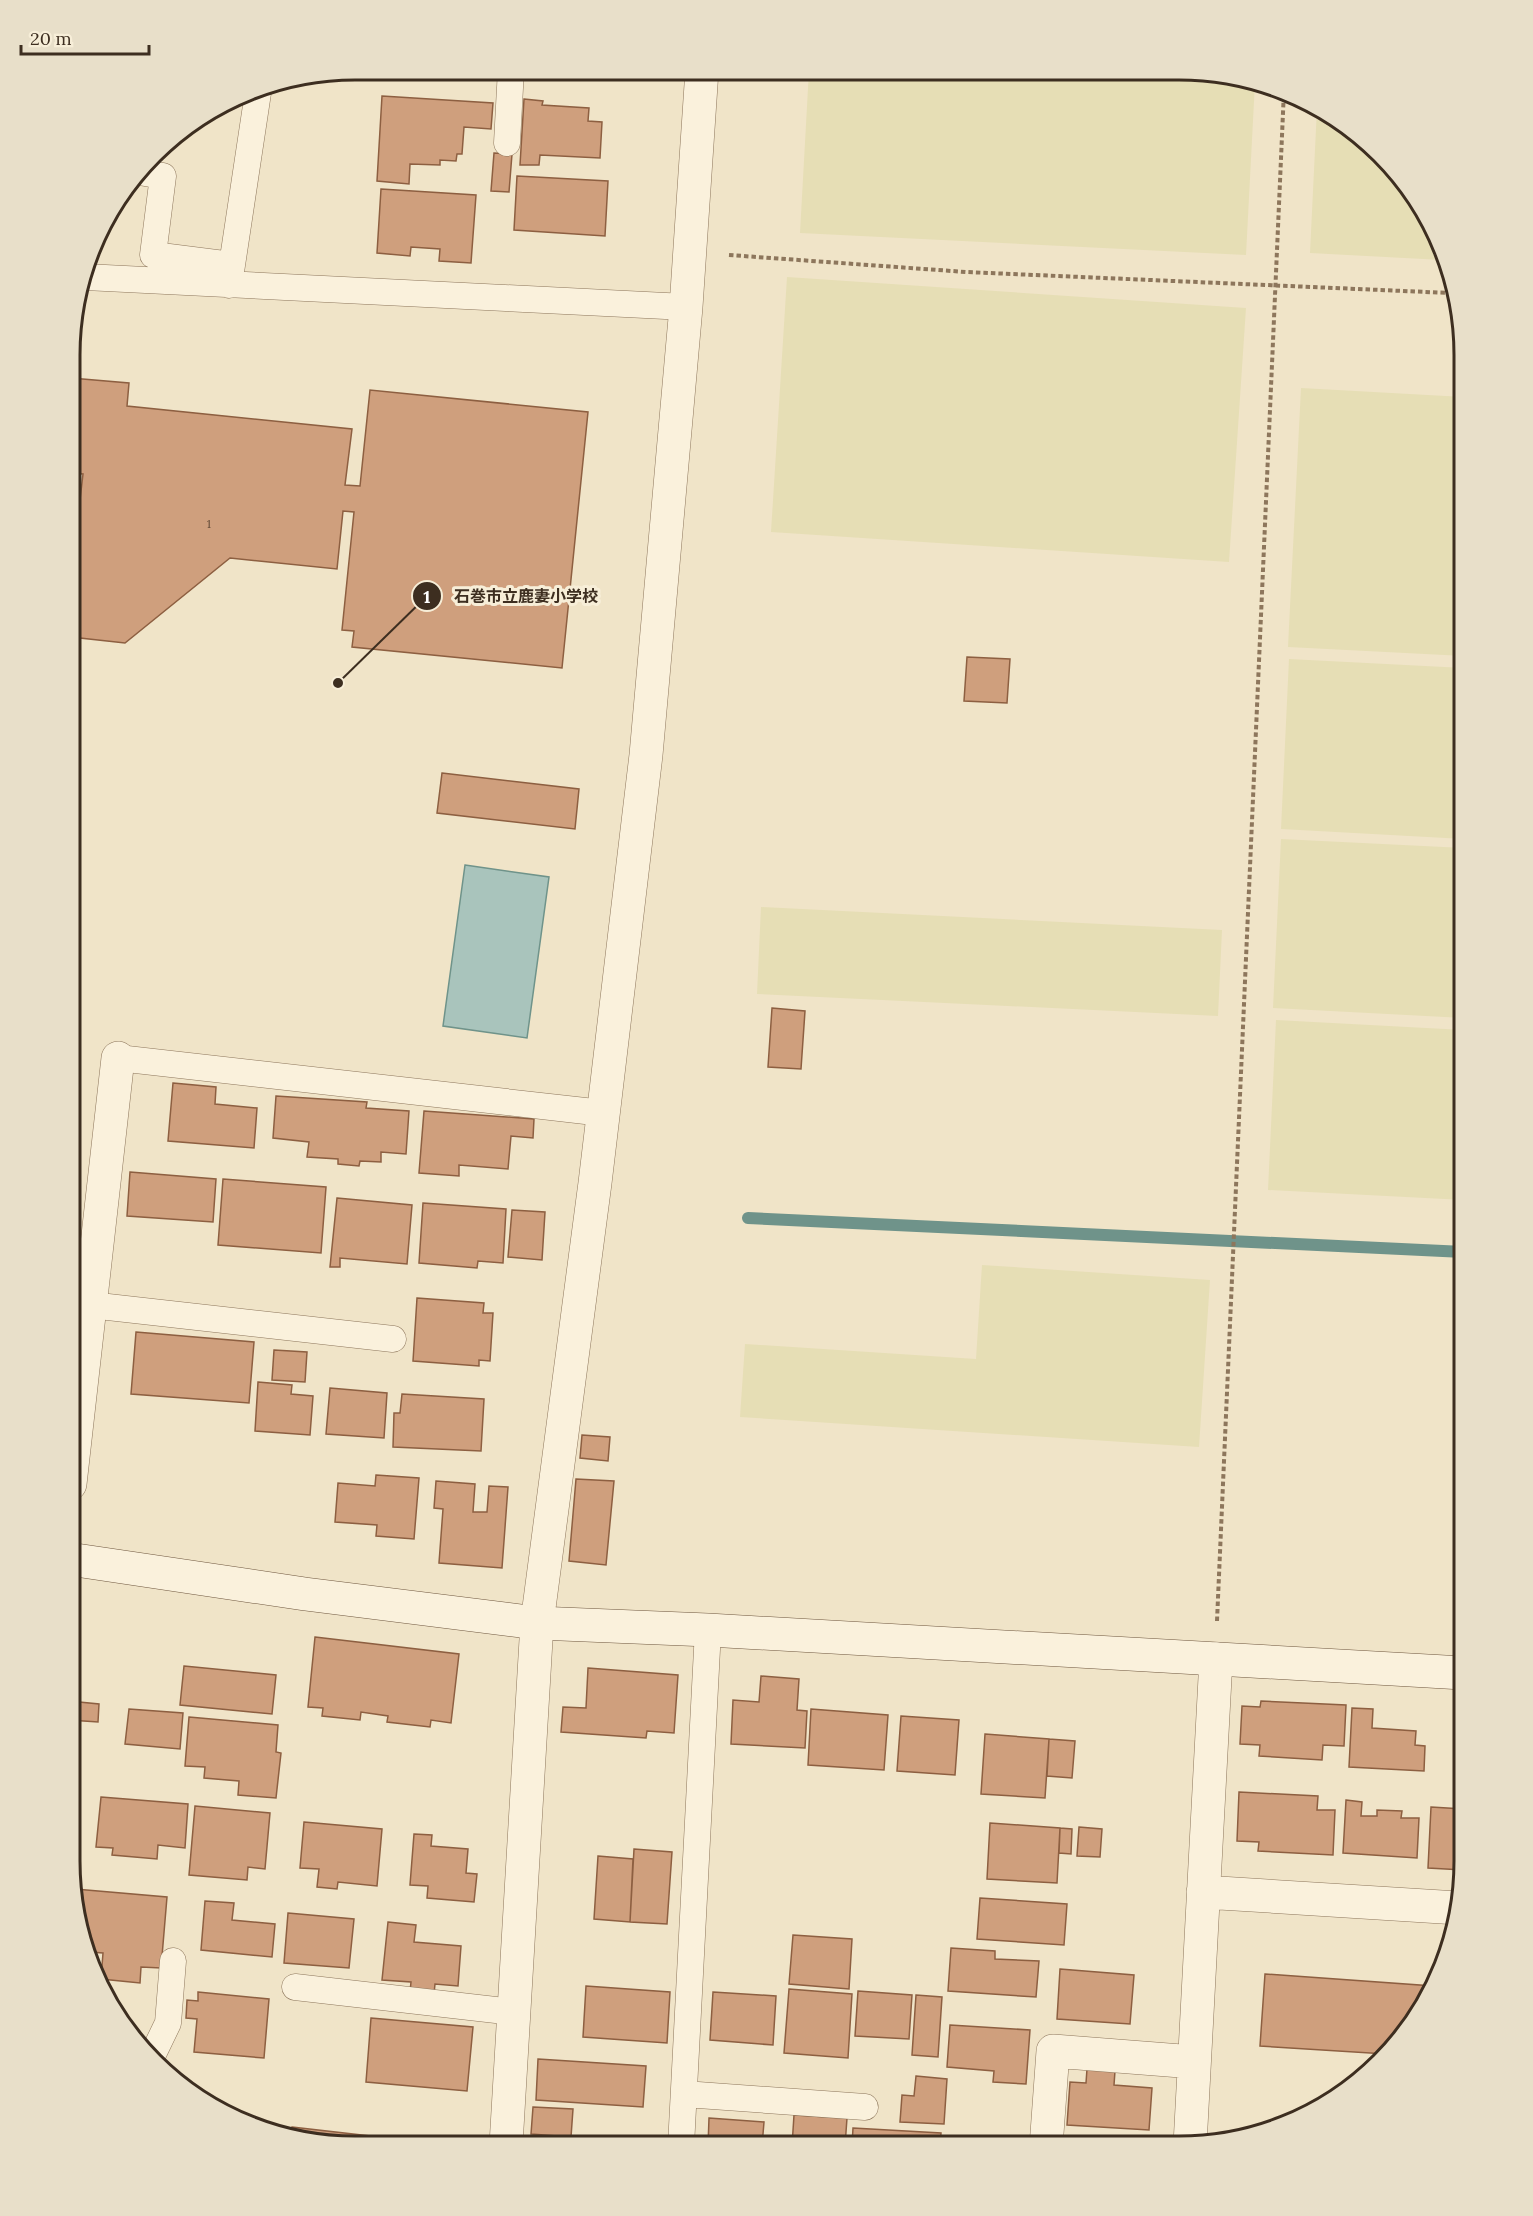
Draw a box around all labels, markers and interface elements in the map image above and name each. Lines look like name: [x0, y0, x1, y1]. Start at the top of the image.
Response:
scale bar: [21, 18, 148, 56]
text: 20 m: [30, 27, 72, 50]
house number: 1: [207, 516, 211, 531]
callout: 石巻市立鹿妻小学校: [412, 579, 610, 613]
text: 1: [423, 585, 431, 608]
text: 石巻市立鹿妻小学校: [454, 586, 598, 606]

